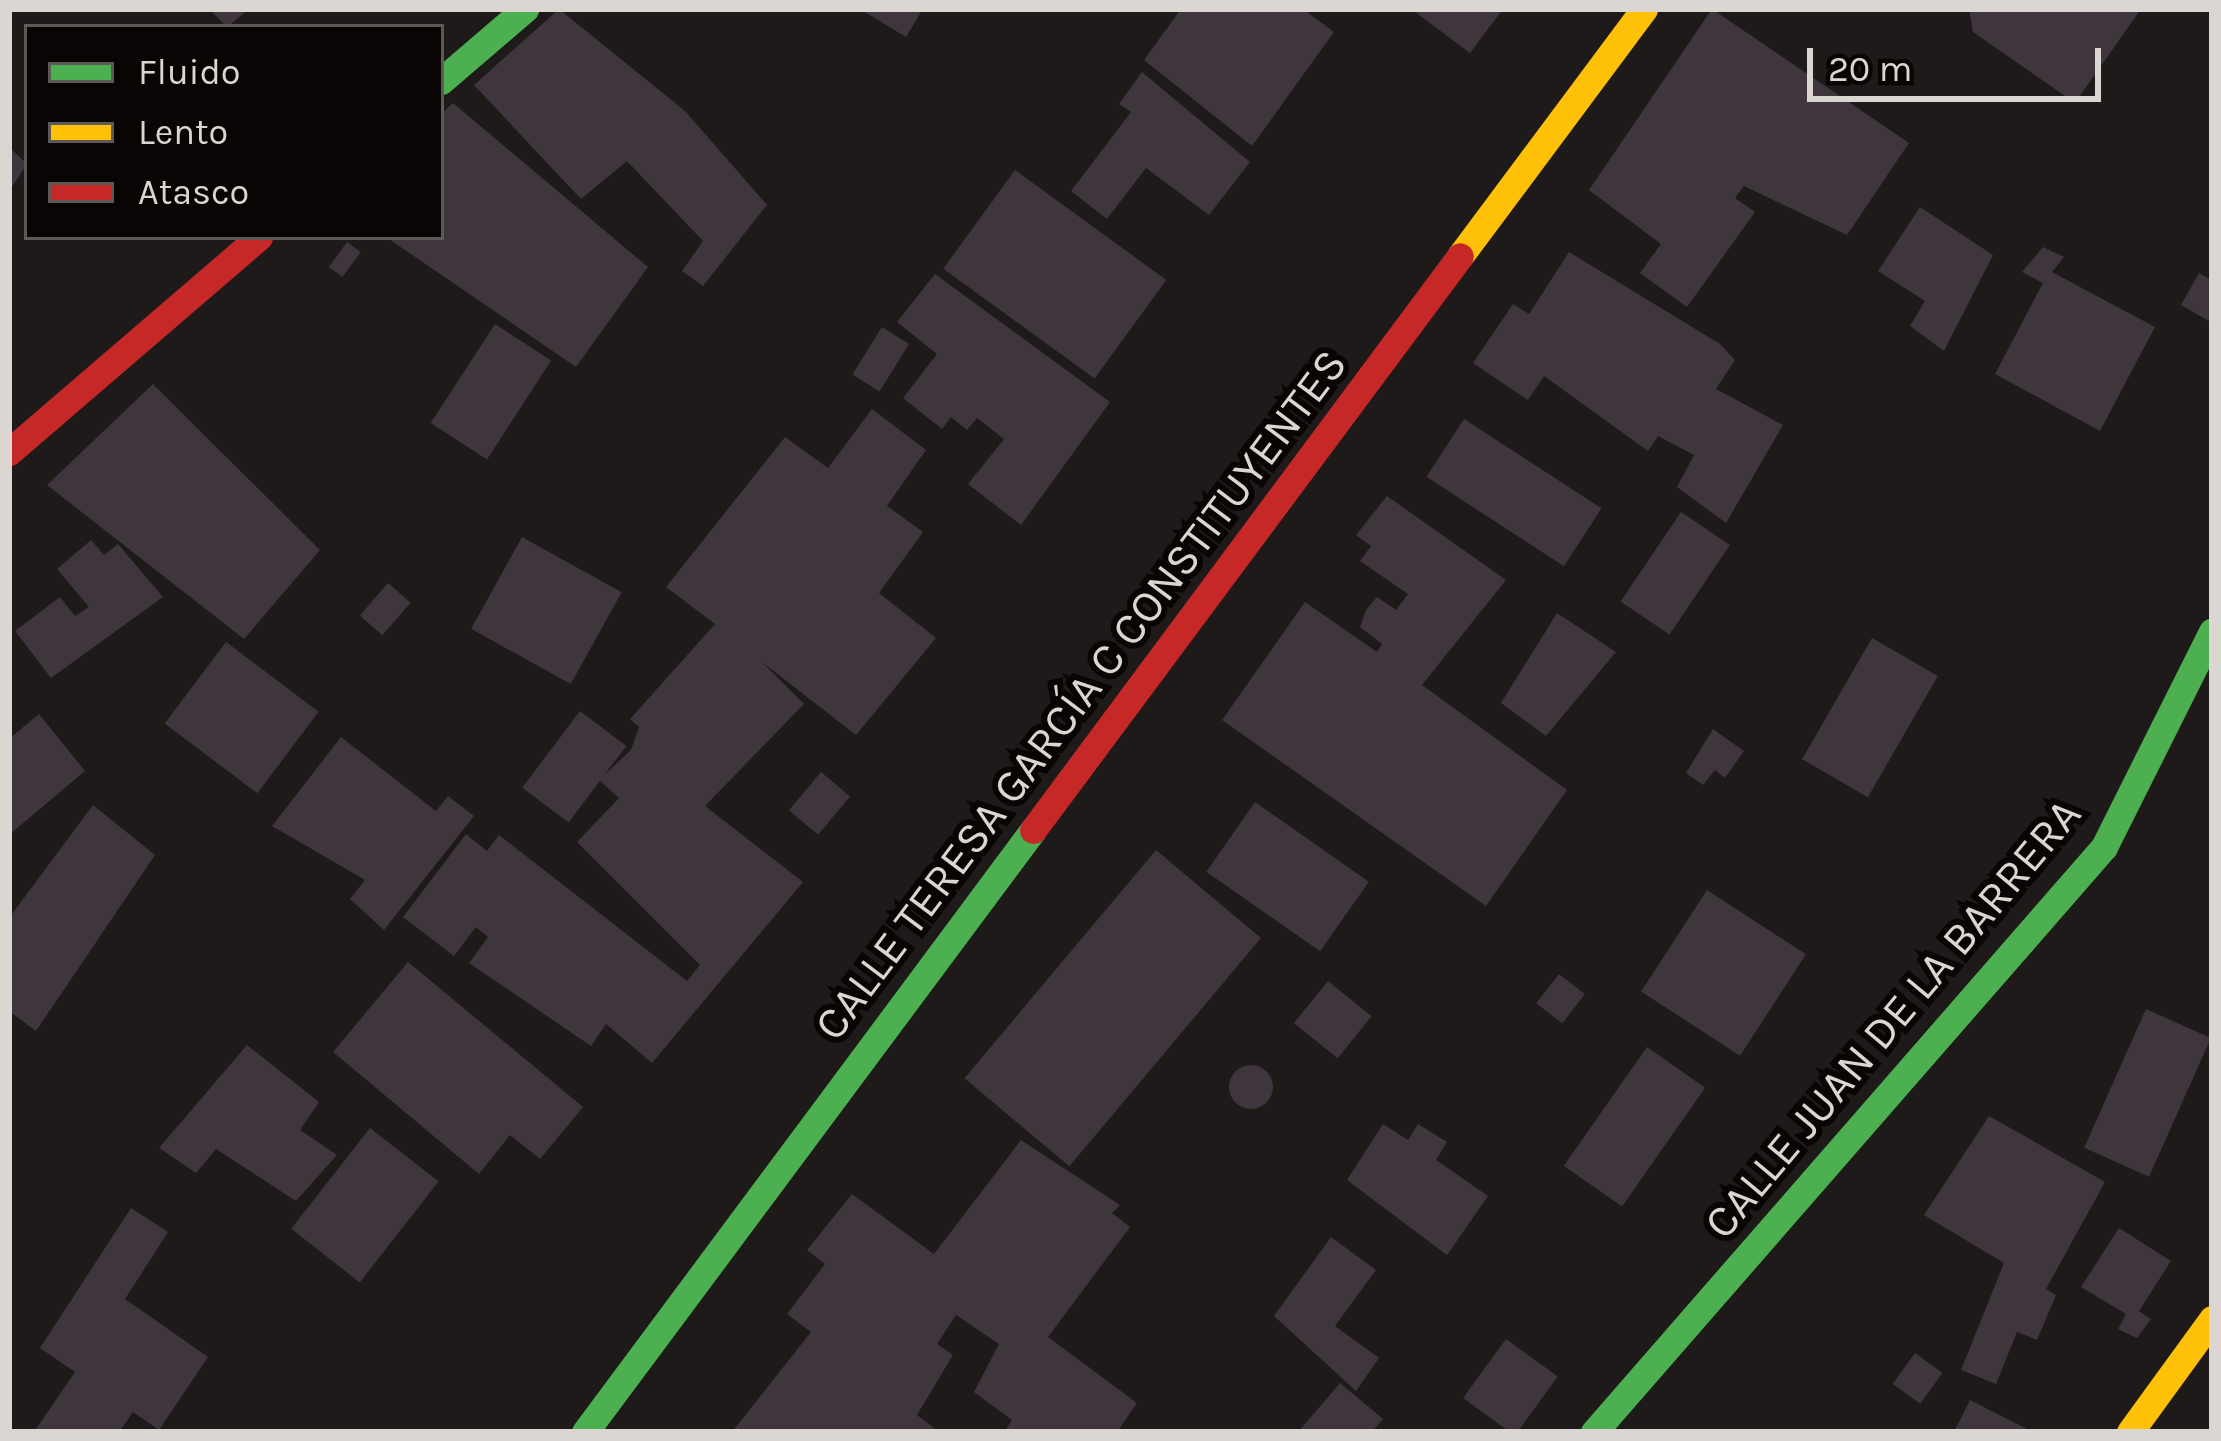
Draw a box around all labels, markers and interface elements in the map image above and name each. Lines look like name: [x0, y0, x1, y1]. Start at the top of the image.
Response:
legend: [24, 24, 444, 240]
scale bar: [1813, 24, 2107, 98]
text: 20 m: [1828, 48, 1912, 90]
text: Fluido: [138, 51, 240, 93]
text: Lento: [138, 111, 228, 153]
text: Atasco: [138, 171, 249, 213]
street label: CALLE TERESA GARCÍA C CONSTITUYENTES: [803, 339, 1359, 1051]
street label: CALLE JUAN DE LA BARRERA: [1693, 788, 2093, 1250]

